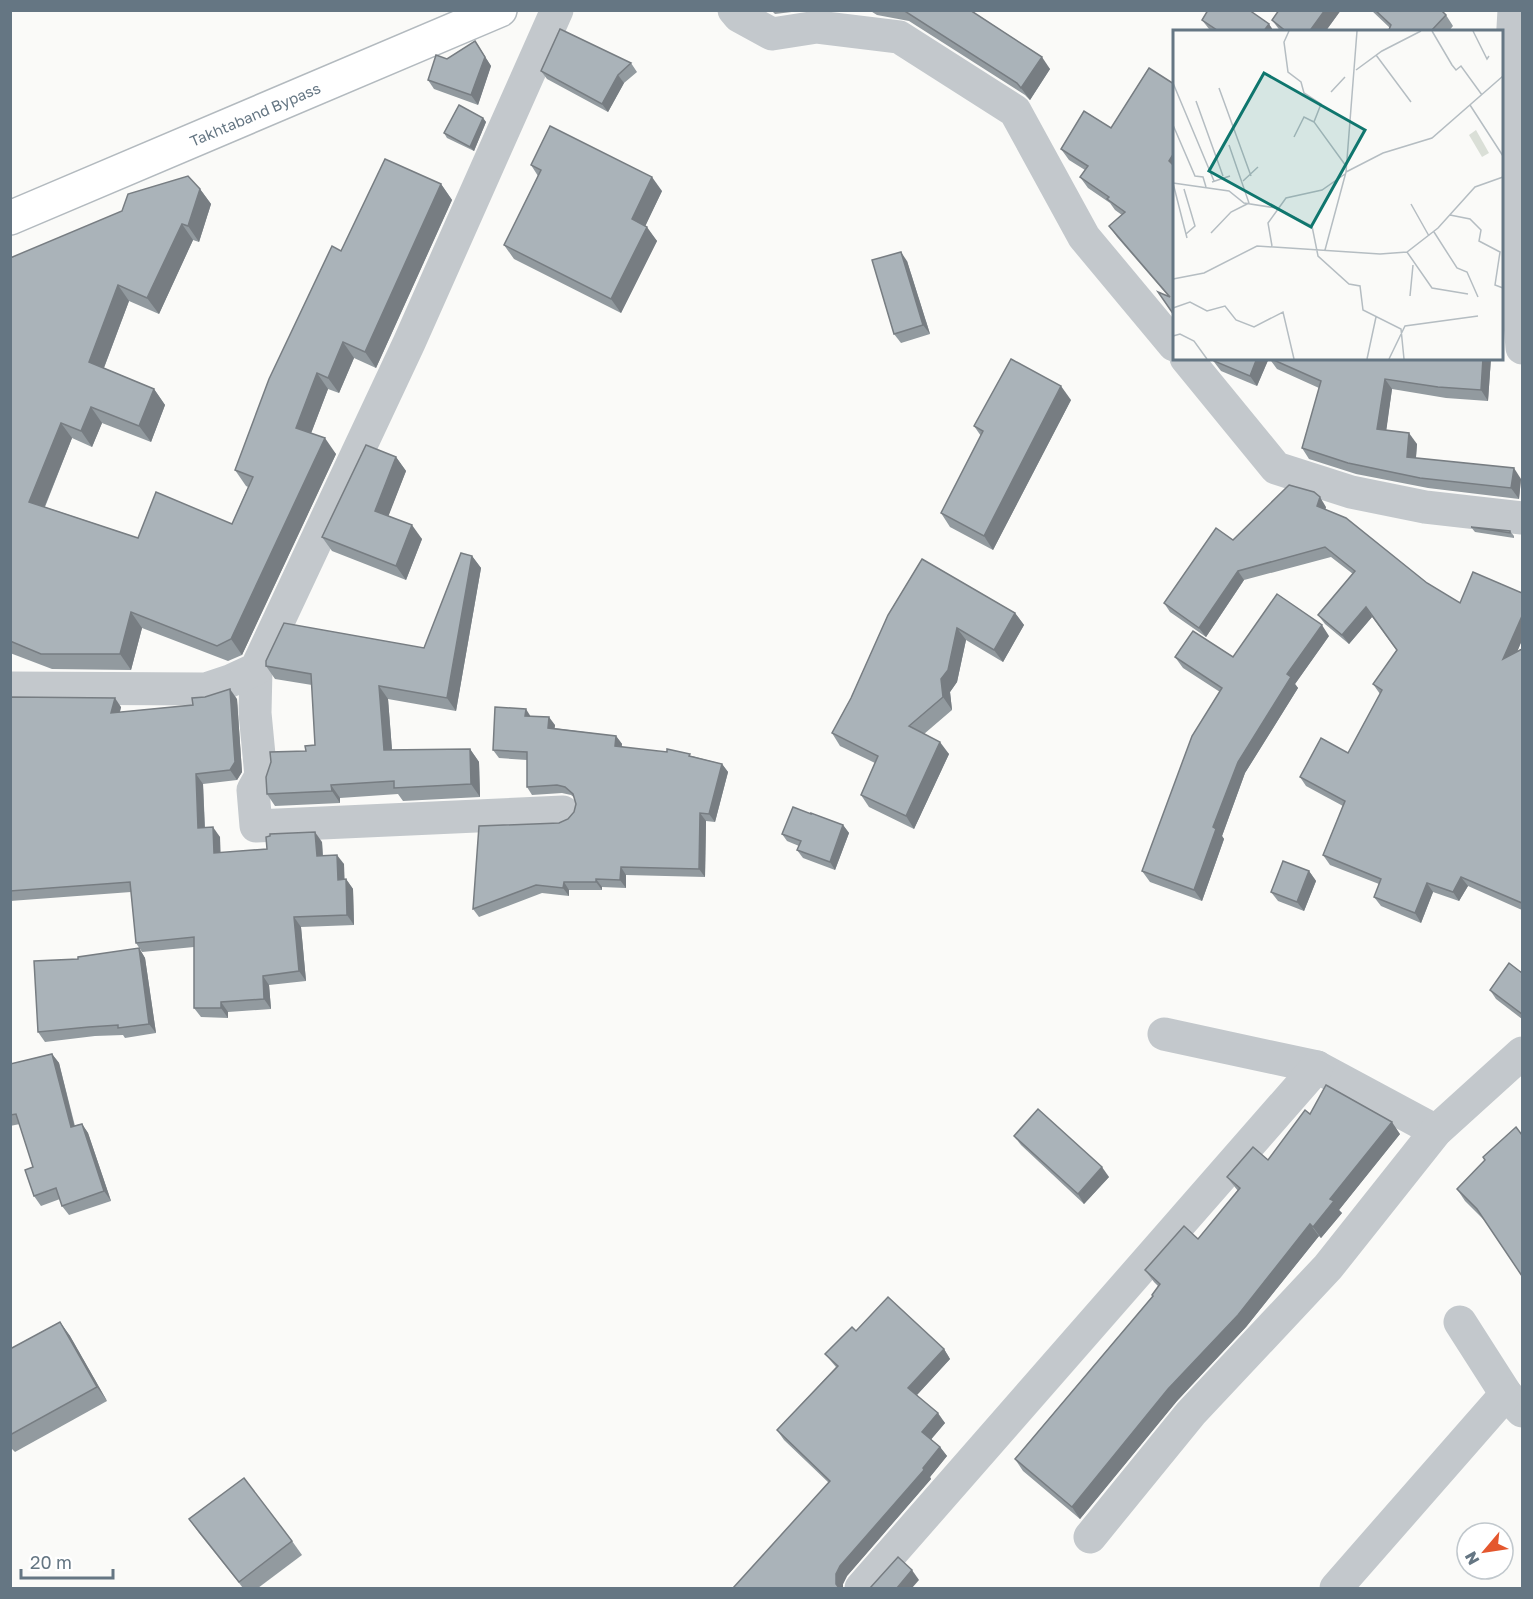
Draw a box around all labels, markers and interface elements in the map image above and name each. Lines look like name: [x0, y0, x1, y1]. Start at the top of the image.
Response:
inset map: [1173, 30, 1503, 360]
street label: Takhtaband Bypass: [187, 78, 323, 150]
north arrow: [1455, 1521, 1515, 1581]
scale bar: [21, 1542, 112, 1580]
text: N: [1460, 1548, 1484, 1568]
text: 20 m: [30, 1551, 72, 1573]

